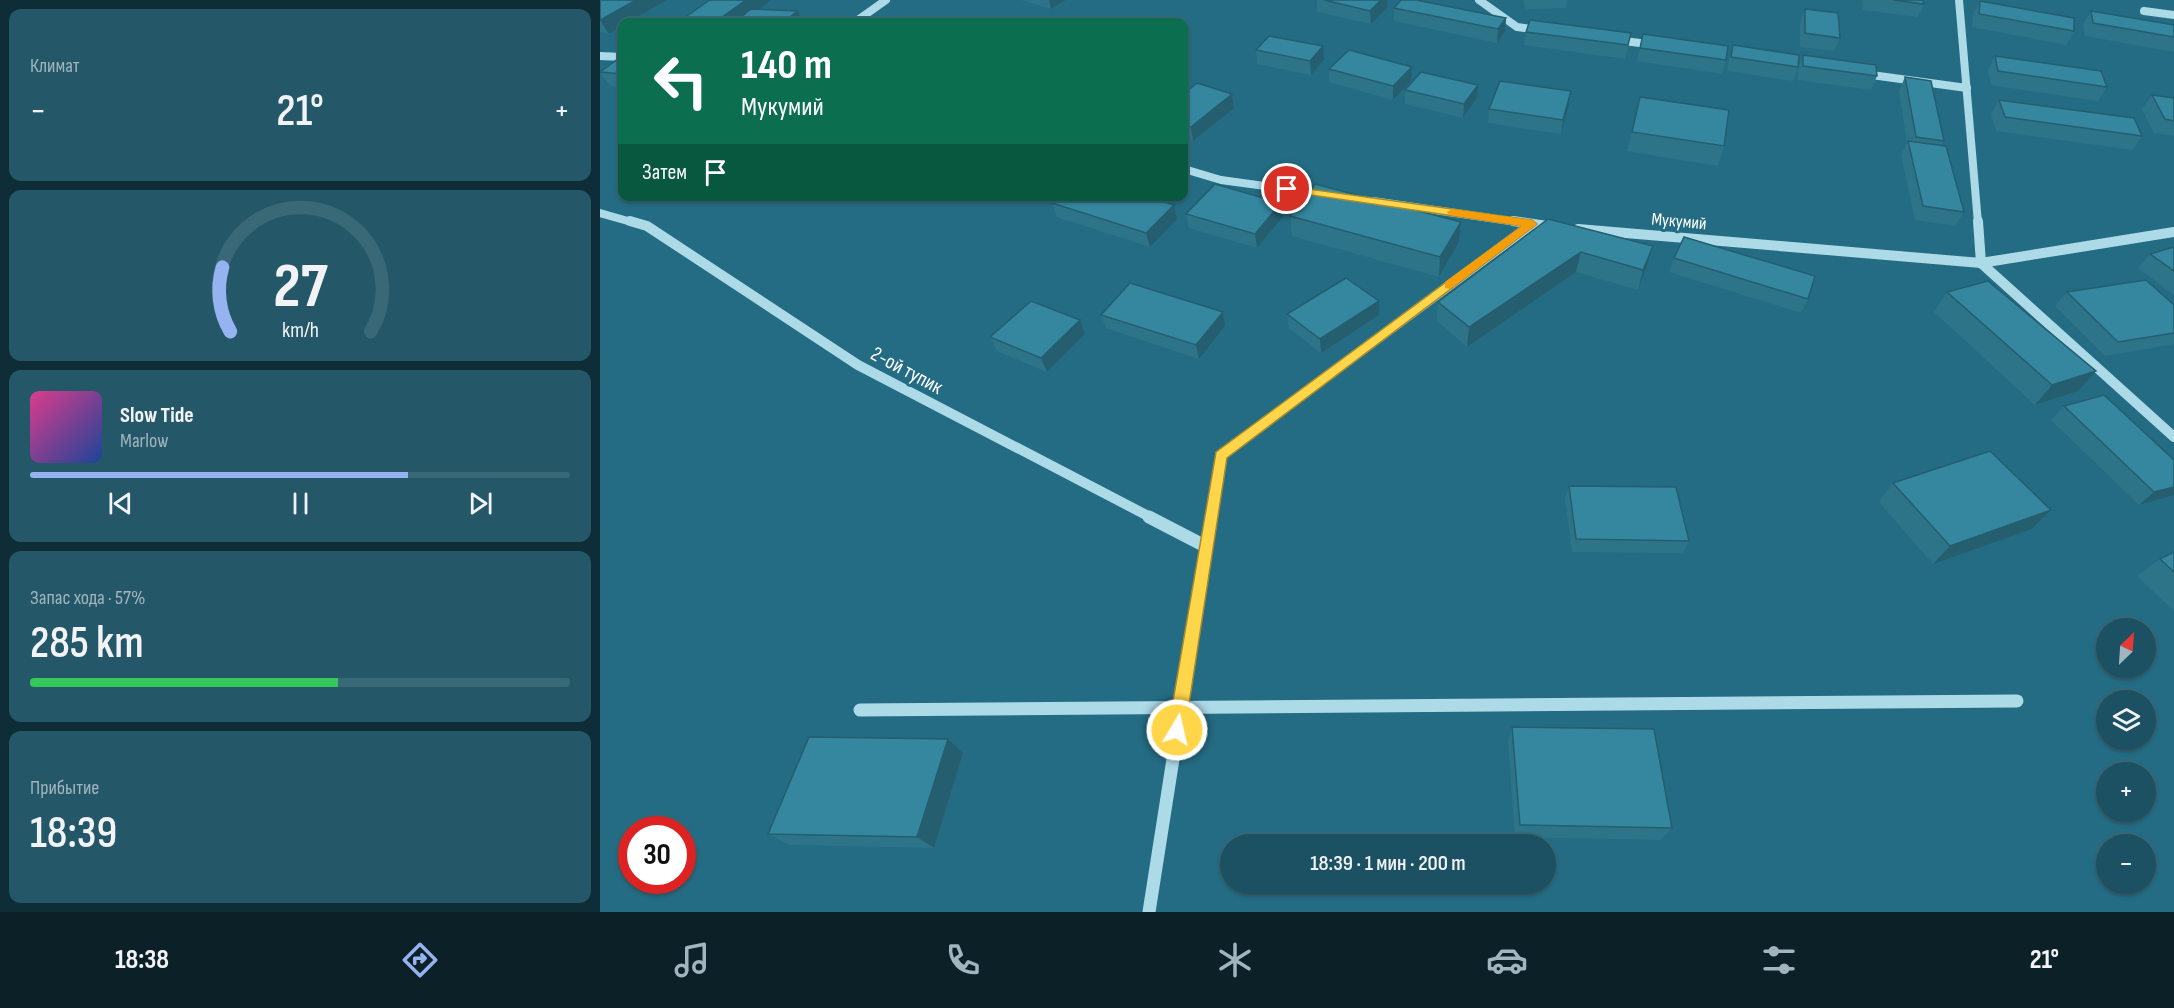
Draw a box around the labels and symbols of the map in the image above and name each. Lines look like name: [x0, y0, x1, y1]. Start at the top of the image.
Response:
pin: [1261, 163, 1312, 214]
street label: Мукумий: [1651, 209, 1707, 234]
street label: 2-ой тупик: [867, 341, 947, 400]
north arrow: [2096, 618, 2156, 678]
position arrow: [1145, 698, 1209, 762]
speed limit sign: 30: [618, 816, 696, 894]

